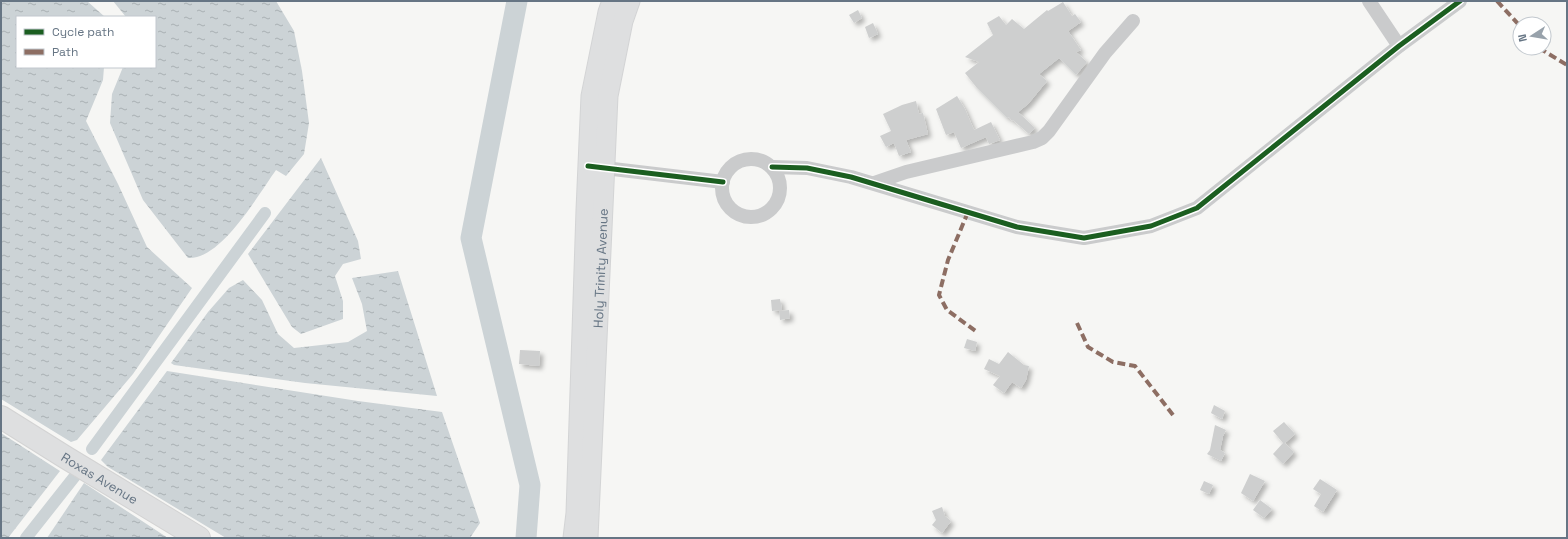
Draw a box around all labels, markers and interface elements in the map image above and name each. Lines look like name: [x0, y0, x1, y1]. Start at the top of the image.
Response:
legend: [16, 16, 156, 68]
north arrow: [1512, 16, 1552, 56]
text: Cycle path: [52, 24, 114, 40]
text: N: [1515, 33, 1530, 43]
text: Path: [52, 44, 78, 60]
street label: Holy Trinity Avenue: [589, 208, 611, 328]
street label: Roxas Avenue: [58, 448, 141, 508]

